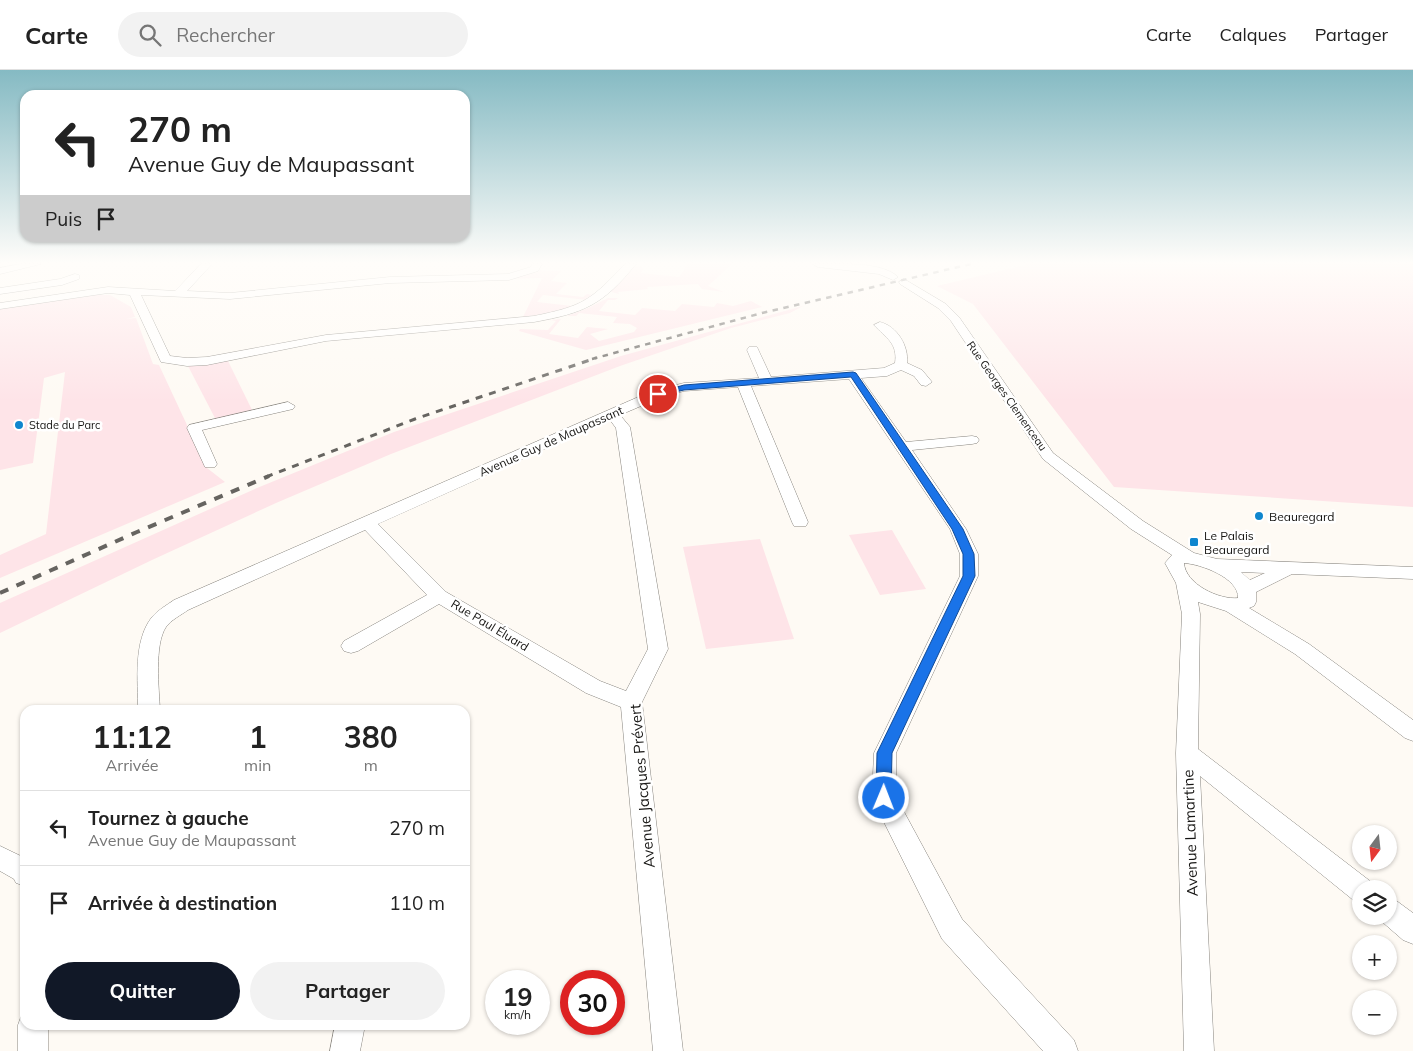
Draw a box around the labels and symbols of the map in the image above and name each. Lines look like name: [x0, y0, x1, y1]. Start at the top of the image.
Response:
street label: Rue Georges Clemenceau: [964, 339, 1050, 453]
pin: [637, 373, 679, 415]
street label: Avenue Guy de Maupassant: [477, 402, 625, 480]
place label: Stade du Parc: [29, 418, 101, 432]
marker: Stade du Parc: [13, 419, 25, 431]
place label: Beauregard: [1269, 509, 1335, 524]
marker: Beauregard: [1253, 510, 1265, 522]
place label: Le Palais Beauregard: [1204, 528, 1270, 557]
marker: Le Palais Beauregard: [1188, 536, 1200, 548]
street label: Rue Paul Éluard: [448, 596, 532, 654]
street label: Avenue Jacques Prévert: [625, 703, 659, 869]
street label: Avenue Lamartine: [1178, 769, 1202, 897]
position arrow: [857, 771, 909, 823]
north arrow: [1352, 825, 1398, 870]
speed limit sign: 30: [560, 970, 625, 1035]

